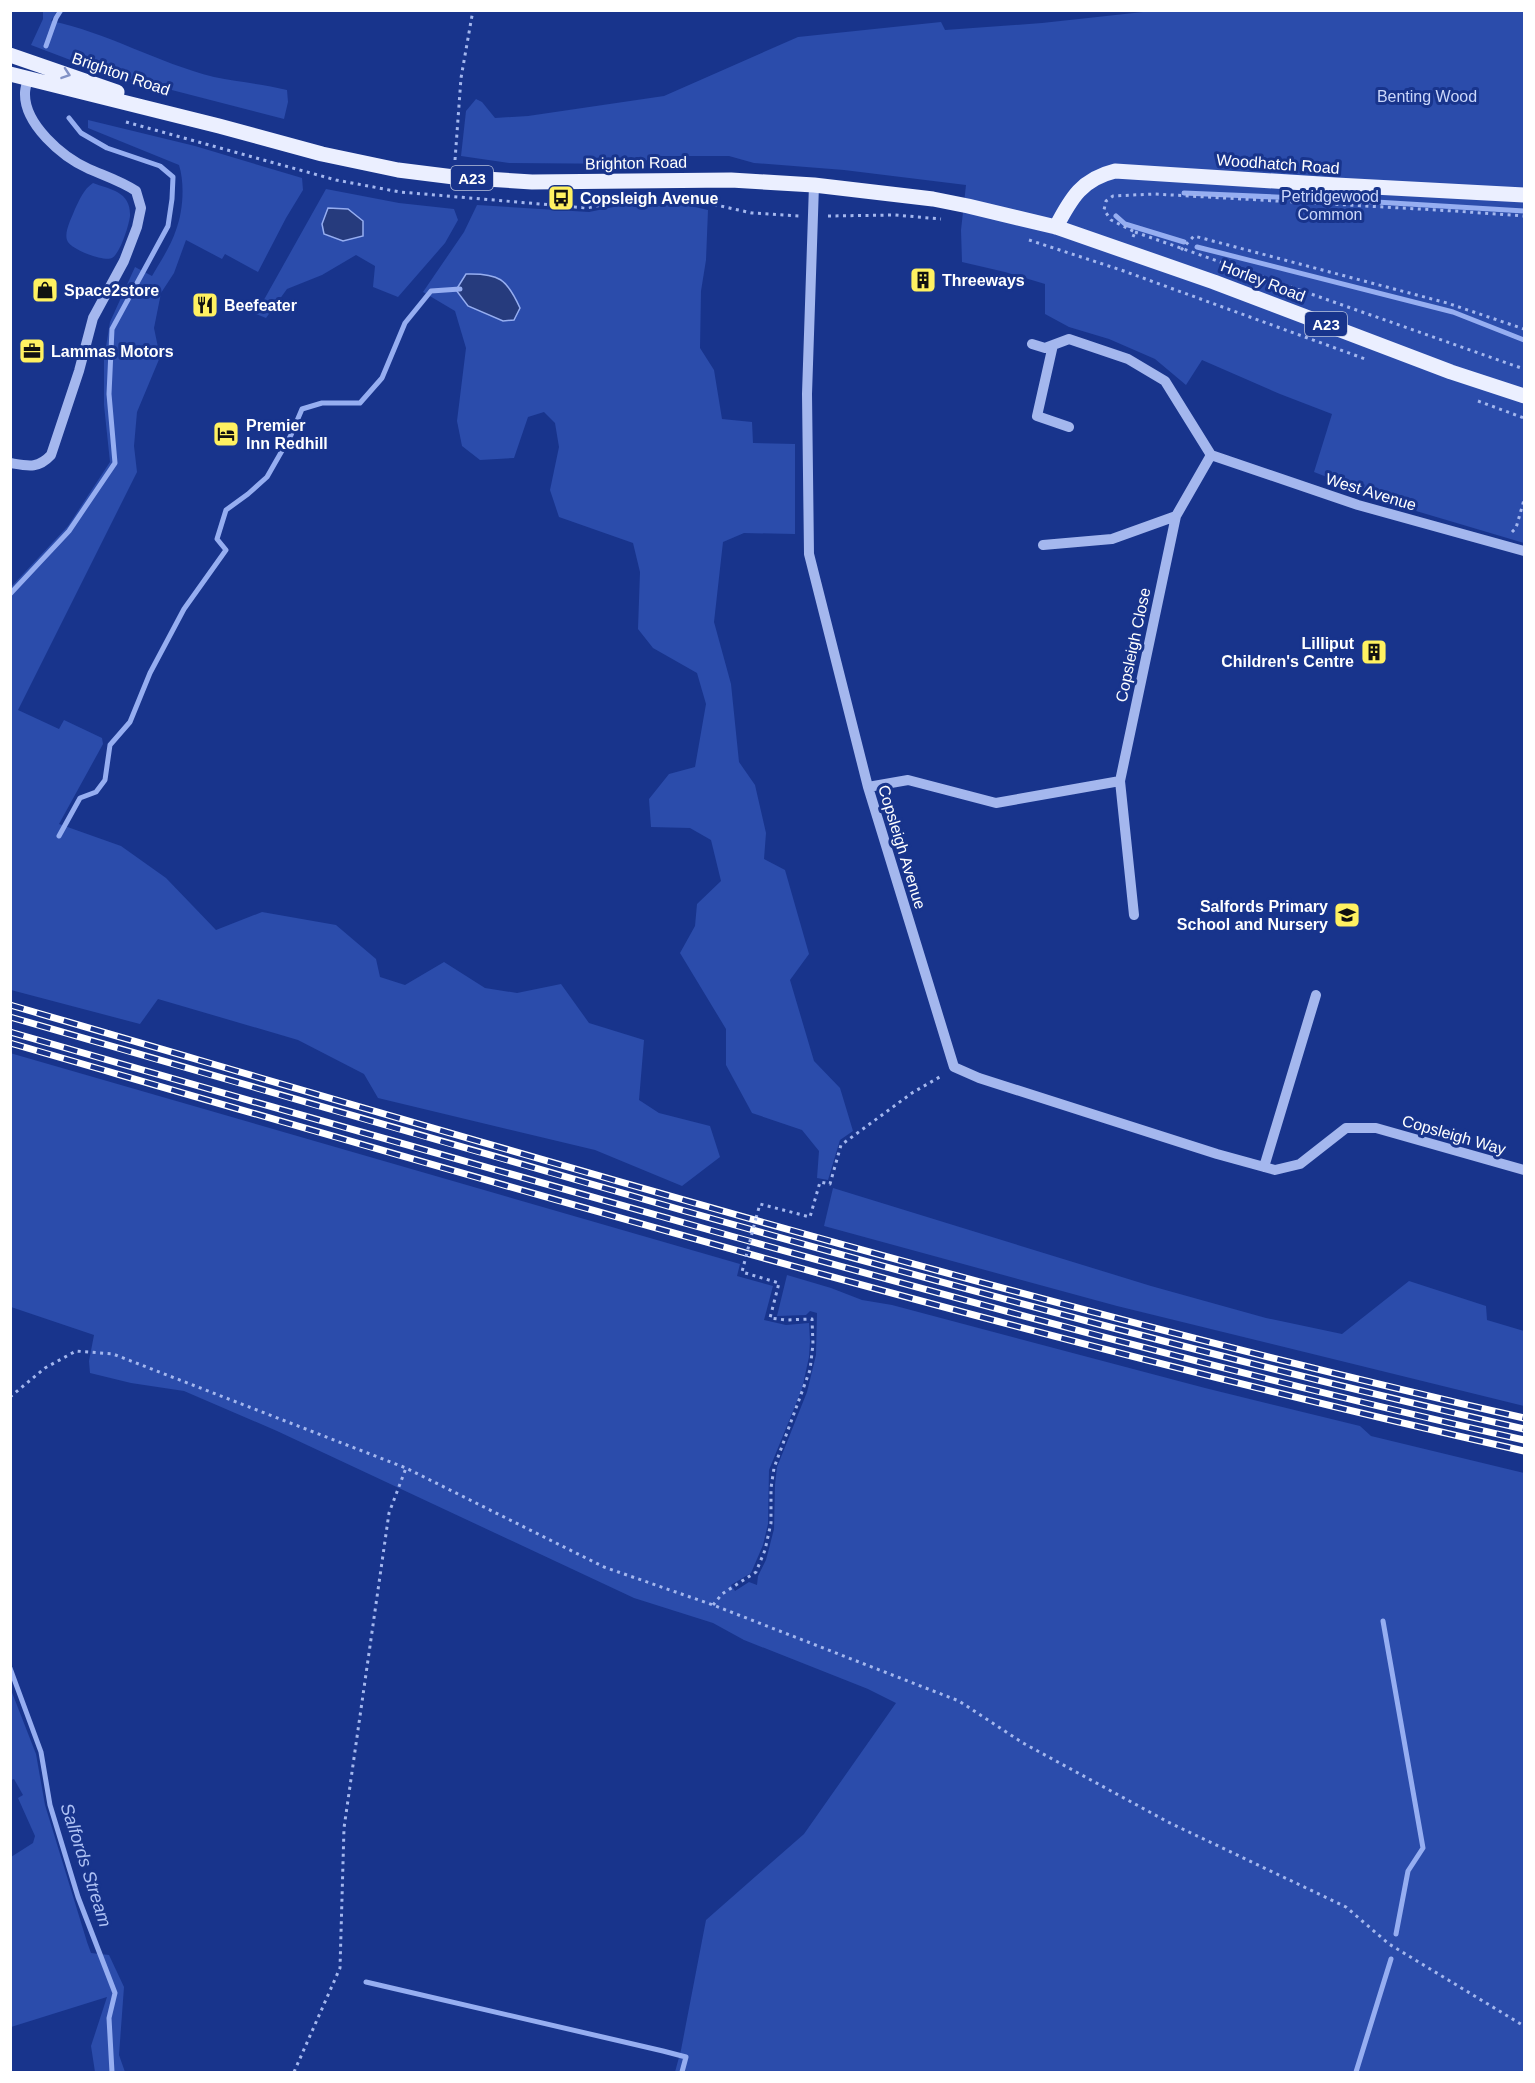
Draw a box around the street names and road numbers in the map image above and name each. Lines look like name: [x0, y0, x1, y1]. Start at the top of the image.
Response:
street label: Brighton Road: [70, 49, 172, 99]
street label: Woodhatch Road: [1216, 151, 1340, 177]
street label: Brighton Road: [585, 154, 687, 172]
road number: A23: [451, 166, 493, 190]
street label: Horley Road: [1218, 257, 1308, 305]
road number: A23: [1305, 312, 1347, 336]
street label: West Avenue: [1324, 470, 1418, 514]
street label: Copsleigh Close: [1113, 586, 1153, 704]
street label: Copsleigh Avenue: [875, 783, 929, 911]
street label: Copsleigh Way: [1400, 1112, 1508, 1158]

